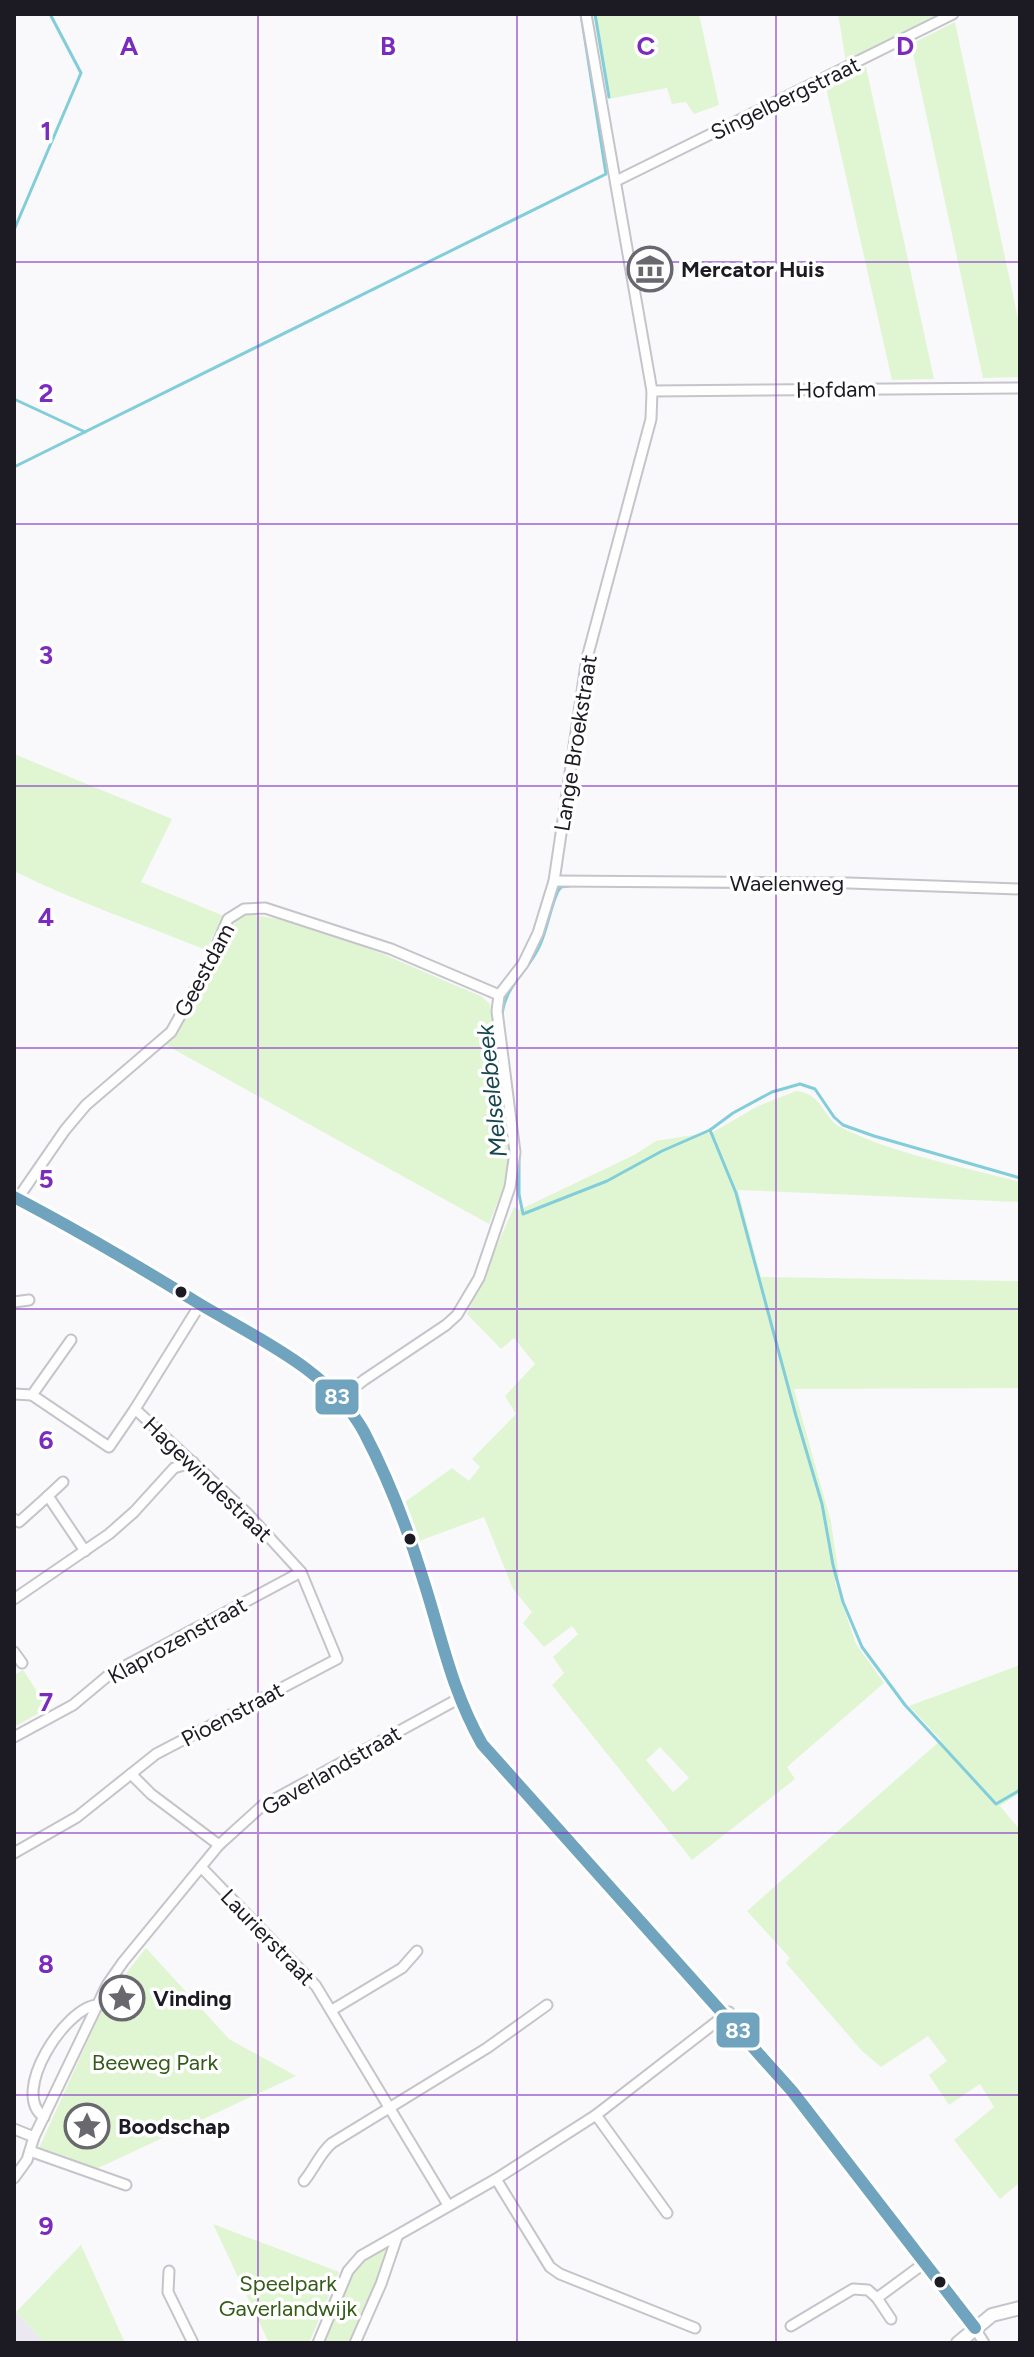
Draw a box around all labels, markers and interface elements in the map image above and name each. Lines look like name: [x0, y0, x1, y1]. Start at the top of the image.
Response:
text: A: [120, 30, 139, 62]
text: B: [380, 30, 396, 62]
text: C: [637, 30, 656, 62]
text: D: [896, 30, 914, 62]
street label: Singelbergstraat: [706, 51, 864, 146]
text: 1: [41, 115, 51, 147]
museum icon: Mercator Huis: [626, 245, 674, 293]
place label: Mercator Huis: [681, 256, 824, 283]
street label: Hofdam: [796, 375, 876, 404]
text: 2: [38, 377, 54, 409]
text: 3: [39, 639, 53, 671]
street label: Lange Broekstraat: [548, 653, 603, 833]
street label: Waelenweg: [730, 870, 844, 897]
text: 4: [38, 901, 54, 933]
street label: Geestdam: [169, 919, 240, 1022]
water label: Melselebeek: [470, 1022, 513, 1159]
text: 5: [38, 1163, 54, 1195]
unlabelled marker: [173, 1284, 189, 1300]
line badge: 83: [314, 1378, 360, 1416]
text: 83: [324, 1383, 350, 1410]
street label: Hagewindestraat: [138, 1411, 278, 1548]
text: 6: [38, 1424, 54, 1456]
unlabelled marker: [402, 1531, 418, 1547]
street label: Klaprozenstraat: [103, 1591, 251, 1690]
street label: Pioenstraat: [177, 1676, 288, 1753]
text: 7: [39, 1686, 53, 1718]
street label: Gaverlandstraat: [257, 1720, 406, 1821]
street label: Laurierstraat: [215, 1883, 320, 1991]
text: 8: [38, 1948, 54, 1980]
place icon: Vinding: [98, 1974, 146, 2022]
place label: Vinding: [153, 1985, 232, 2012]
line badge: 83: [715, 2011, 761, 2049]
text: 83: [725, 2017, 751, 2044]
park label: Beeweg Park: [92, 2049, 219, 2076]
place icon: Boodschap: [63, 2102, 111, 2150]
place label: Boodschap: [118, 2113, 230, 2140]
text: 9: [38, 2210, 54, 2242]
park label: Speelpark Gaverlandwijk: [219, 2270, 358, 2322]
unlabelled marker: [932, 2274, 948, 2290]

